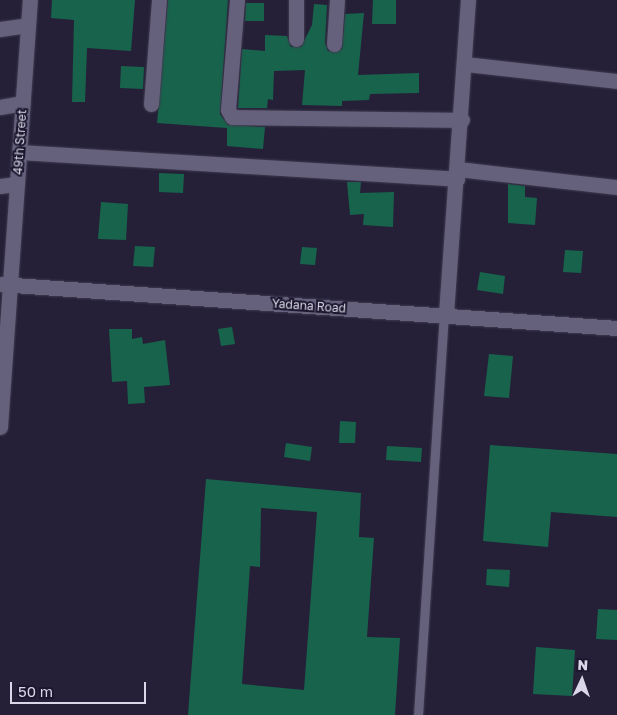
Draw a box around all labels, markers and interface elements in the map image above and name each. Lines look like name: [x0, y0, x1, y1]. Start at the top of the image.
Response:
street label: 49th Street: [11, 109, 29, 175]
street label: Yadana Road: [271, 296, 347, 316]
north arrow: [557, 655, 607, 705]
text: N: [577, 656, 589, 673]
scale bar: [12, 672, 149, 704]
text: 50 m: [18, 682, 53, 700]

